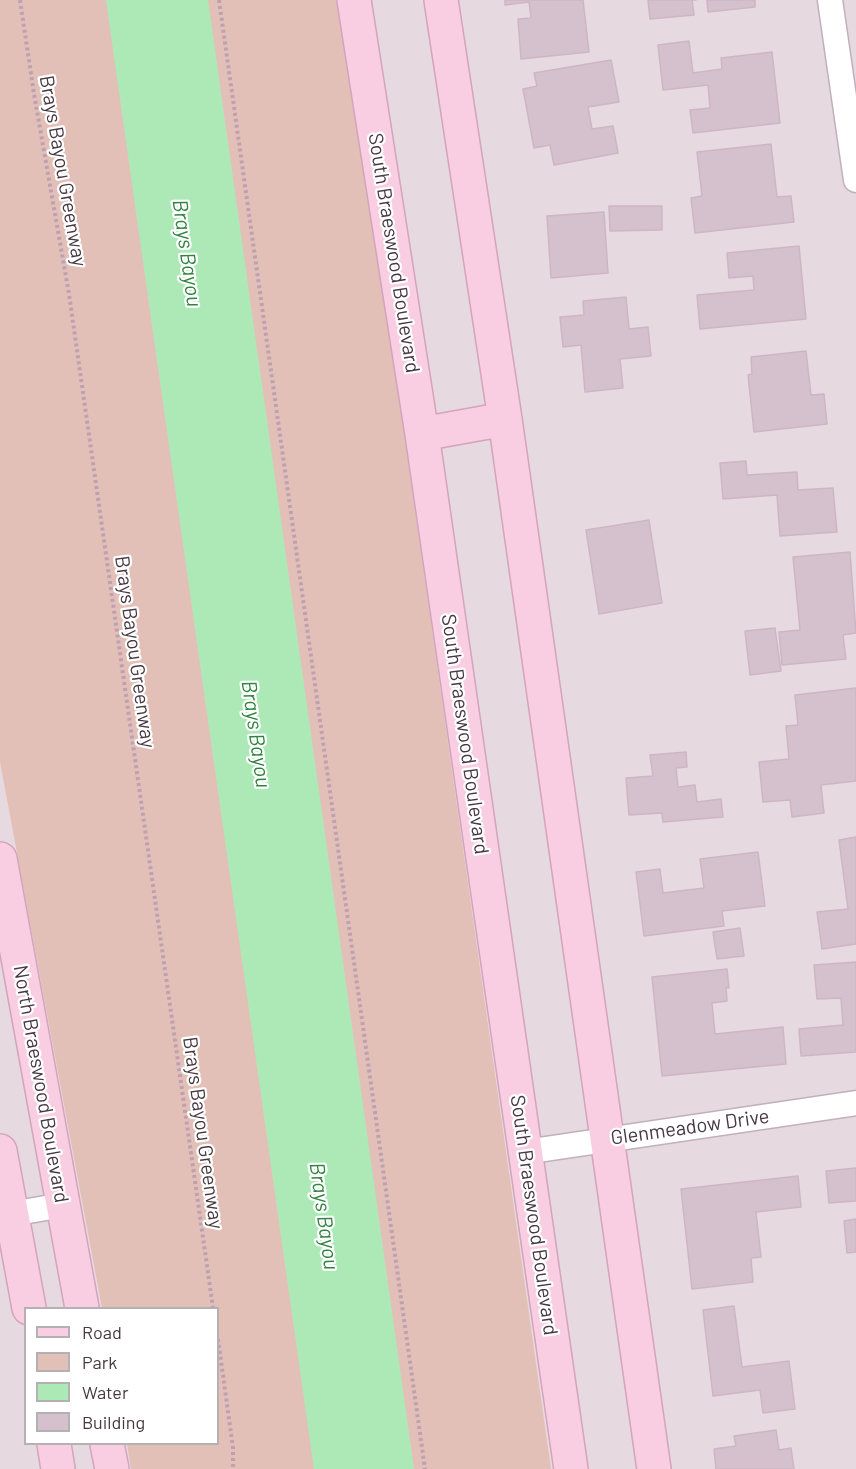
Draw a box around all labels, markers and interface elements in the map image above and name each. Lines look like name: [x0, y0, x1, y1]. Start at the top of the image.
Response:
street label: Brays Bayou Greenway: [34, 73, 92, 269]
street label: South Braeswood Boulevard: [363, 131, 425, 375]
water label: Brays Bayou: [167, 198, 207, 308]
street label: Brays Bayou Greenway: [110, 554, 160, 750]
street label: South Braeswood Boulevard: [436, 612, 494, 856]
water label: Brays Bayou: [236, 679, 276, 789]
street label: North Braeswood Boulevard: [8, 963, 74, 1205]
street label: Brays Bayou Greenway: [178, 1035, 228, 1231]
street label: South Braeswood Boulevard: [505, 1093, 563, 1337]
street label: Glenmeadow Drive: [609, 1104, 771, 1150]
water label: Brays Bayou: [304, 1161, 344, 1271]
legend: [24, 1307, 219, 1445]
text: Road: [82, 1321, 122, 1343]
text: Park: [82, 1351, 117, 1373]
text: Water: [82, 1381, 129, 1403]
text: Building: [82, 1411, 145, 1433]

